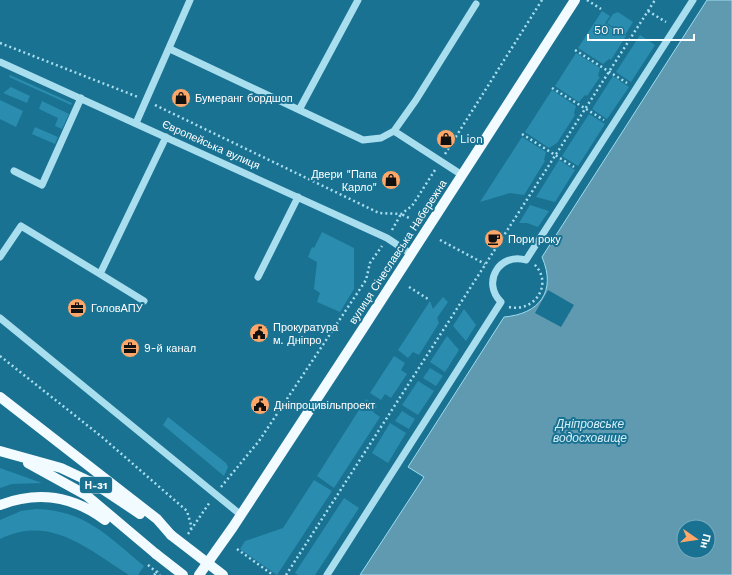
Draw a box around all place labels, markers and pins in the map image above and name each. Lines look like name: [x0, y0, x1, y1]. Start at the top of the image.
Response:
shop icon: Бумеранг бордшоп: [170, 87, 192, 109]
place label: Бумеранг бордшоп: [195, 92, 293, 105]
shop icon: Lion: [435, 128, 457, 150]
place label: Lion: [460, 133, 483, 146]
place label: Двери "Папа Карло": [311, 168, 378, 194]
shop icon: Двери "Папа Карло": [380, 169, 402, 191]
cafe icon: Пори року: [483, 228, 505, 250]
place label: Пори року: [508, 233, 561, 246]
office icon: ГоловАПУ: [66, 297, 88, 319]
place label: ГоловАПУ: [91, 302, 144, 315]
place label: Прокуратура м. Дніпро: [273, 321, 339, 347]
public building icon: Прокуратура м. Дніпро: [248, 322, 270, 344]
office icon: 9-й канал: [119, 337, 141, 359]
place label: 9-й канал: [144, 342, 196, 355]
public building icon: Дніпроцивільпроект: [249, 394, 271, 416]
place label: Дніпроцивільпроект: [274, 399, 375, 412]

